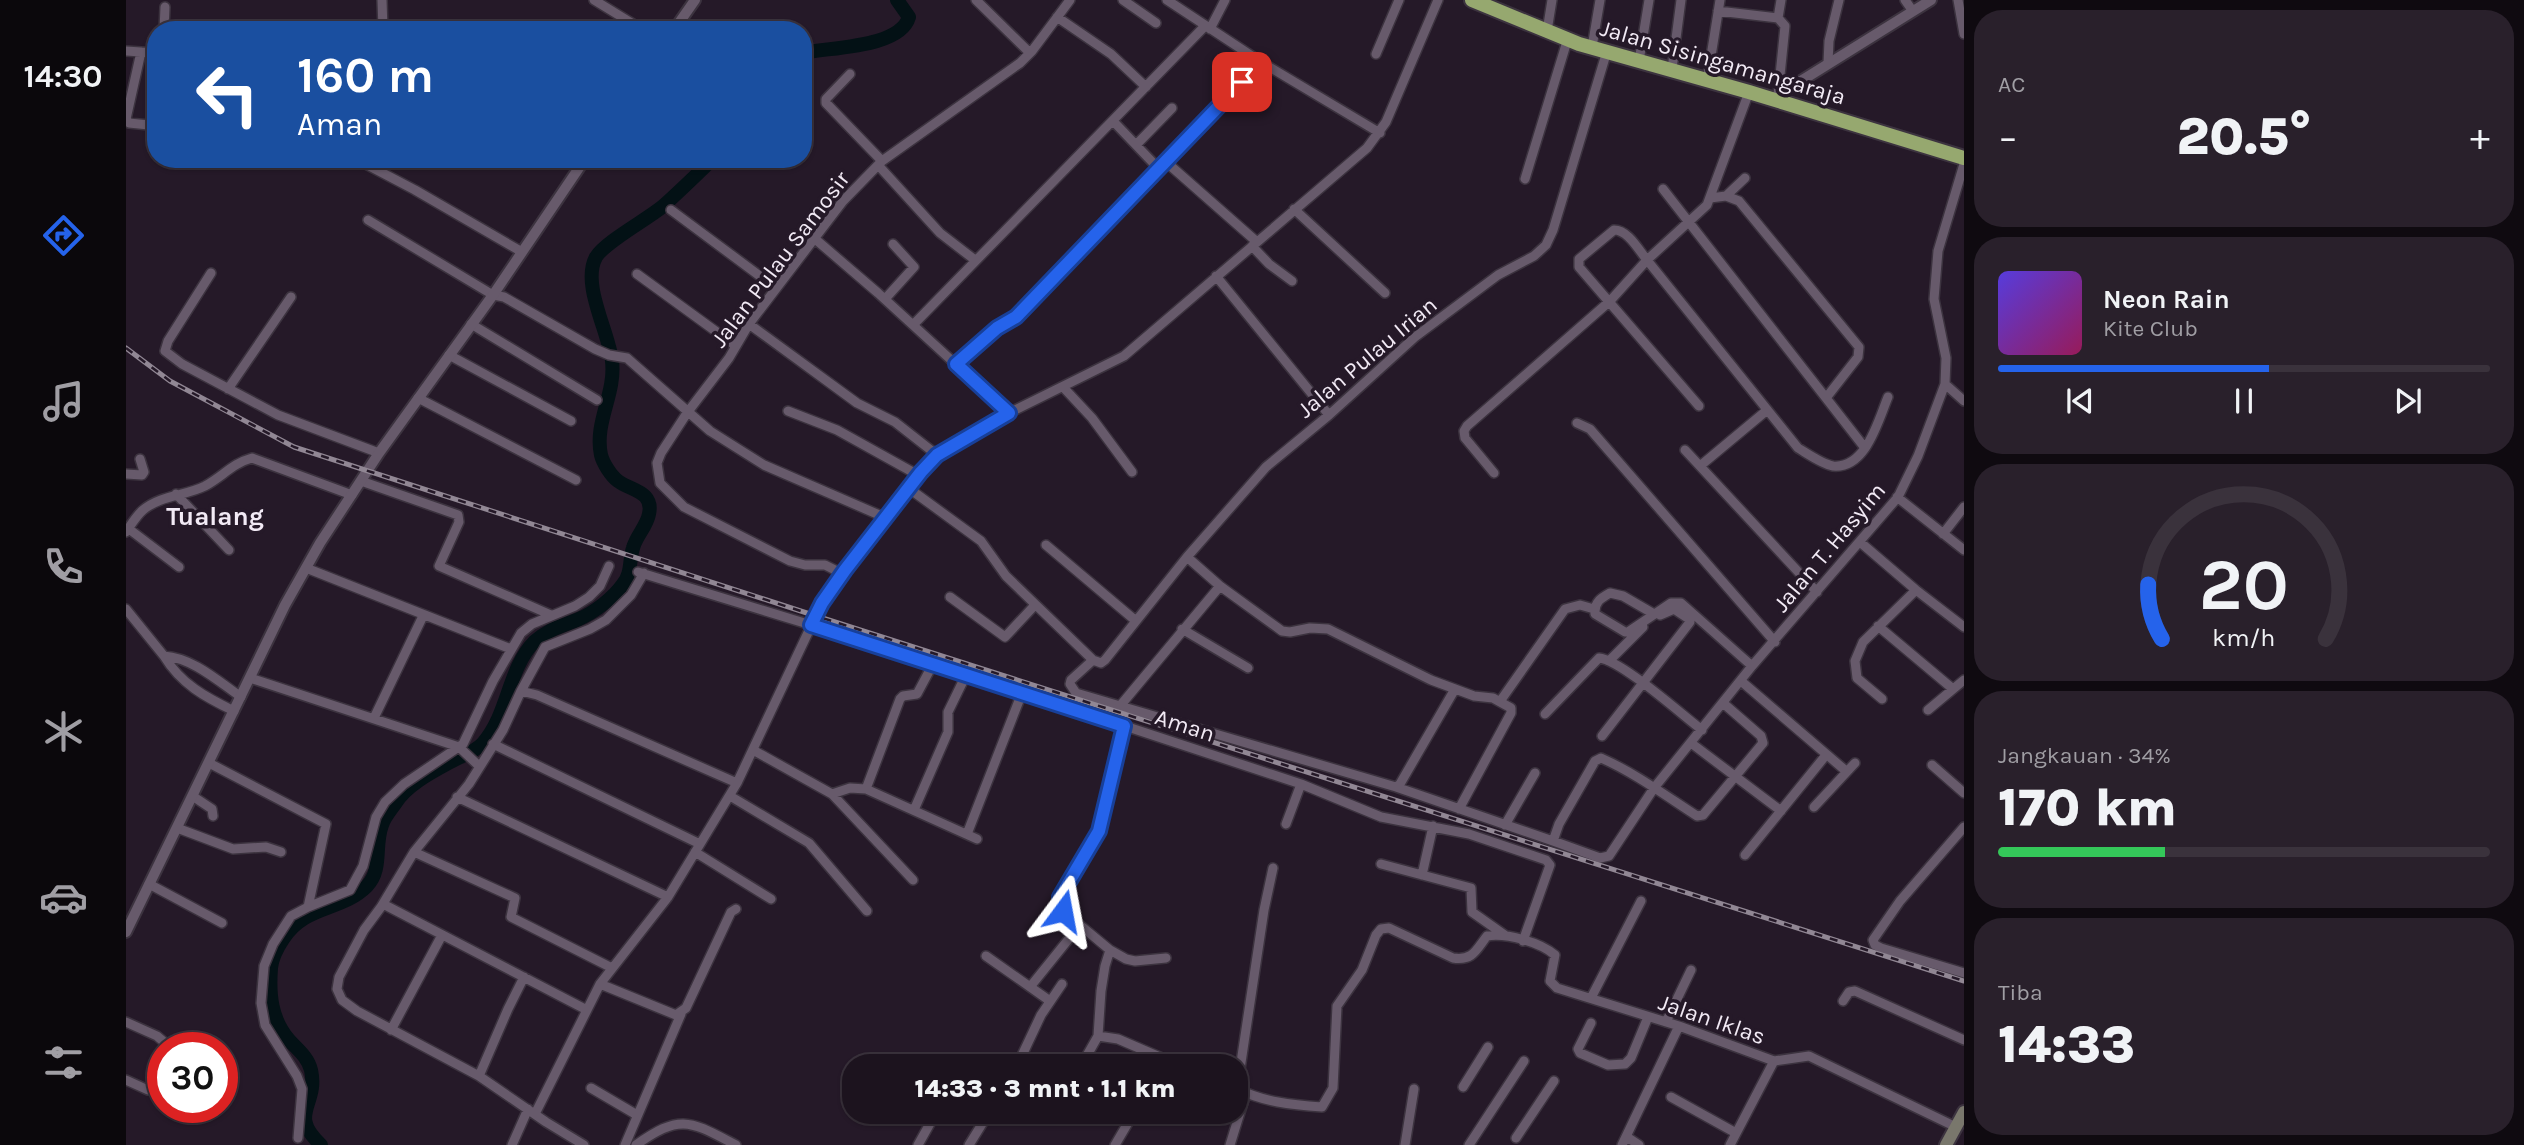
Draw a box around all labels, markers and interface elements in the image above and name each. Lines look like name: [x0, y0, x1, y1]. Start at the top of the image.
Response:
street label: Jalan Sisingamangaraja: [1597, 14, 1849, 110]
text: 160 m: [297, 47, 434, 104]
icon: left: [182, 49, 273, 140]
pin: [1212, 52, 1272, 112]
text: 14:30: [23, 58, 103, 95]
icon: arrive: [1223, 63, 1261, 101]
text: AC: [1998, 71, 2025, 98]
text: Aman: [297, 106, 382, 143]
text: 20.5°: [2176, 106, 2312, 167]
text: −: [1998, 115, 2018, 160]
text: +: [2470, 115, 2490, 160]
street label: Jalan Pulau Samosir: [705, 165, 856, 353]
icon: directions: [39, 211, 88, 260]
text: Neon Rain: [2103, 284, 2230, 315]
street label: Jalan Pulau Irian: [1292, 291, 1443, 424]
text: Kite Club: [2103, 315, 2198, 342]
icon: music: [39, 377, 88, 426]
icon: previous: [2061, 382, 2099, 420]
icon: pause: [2225, 382, 2263, 420]
icon: next: [2389, 382, 2427, 420]
street label: Jalan T. Hasyim: [1768, 477, 1891, 617]
district label: Tualang: [166, 501, 264, 532]
icon: phone: [39, 542, 88, 591]
text: 20: [2199, 542, 2289, 627]
text: km/h: [2212, 622, 2276, 651]
street label: Aman: [1152, 703, 1218, 748]
icon: climate: [39, 707, 88, 756]
text: Jangkauan · 34%: [1998, 742, 2171, 769]
text: 170 km: [1998, 777, 2177, 838]
icon: car: [39, 873, 88, 922]
position arrow: [1026, 874, 1100, 948]
text: Tiba: [1998, 979, 2043, 1006]
street label: Jalan Iklas: [1655, 989, 1769, 1050]
text: 14:33: [1998, 1014, 2135, 1075]
speed limit sign: 30: [147, 1032, 238, 1123]
icon: filters: [39, 1038, 88, 1087]
text: 14:33 · 3 mnt · 1.1 km: [914, 1073, 1176, 1104]

